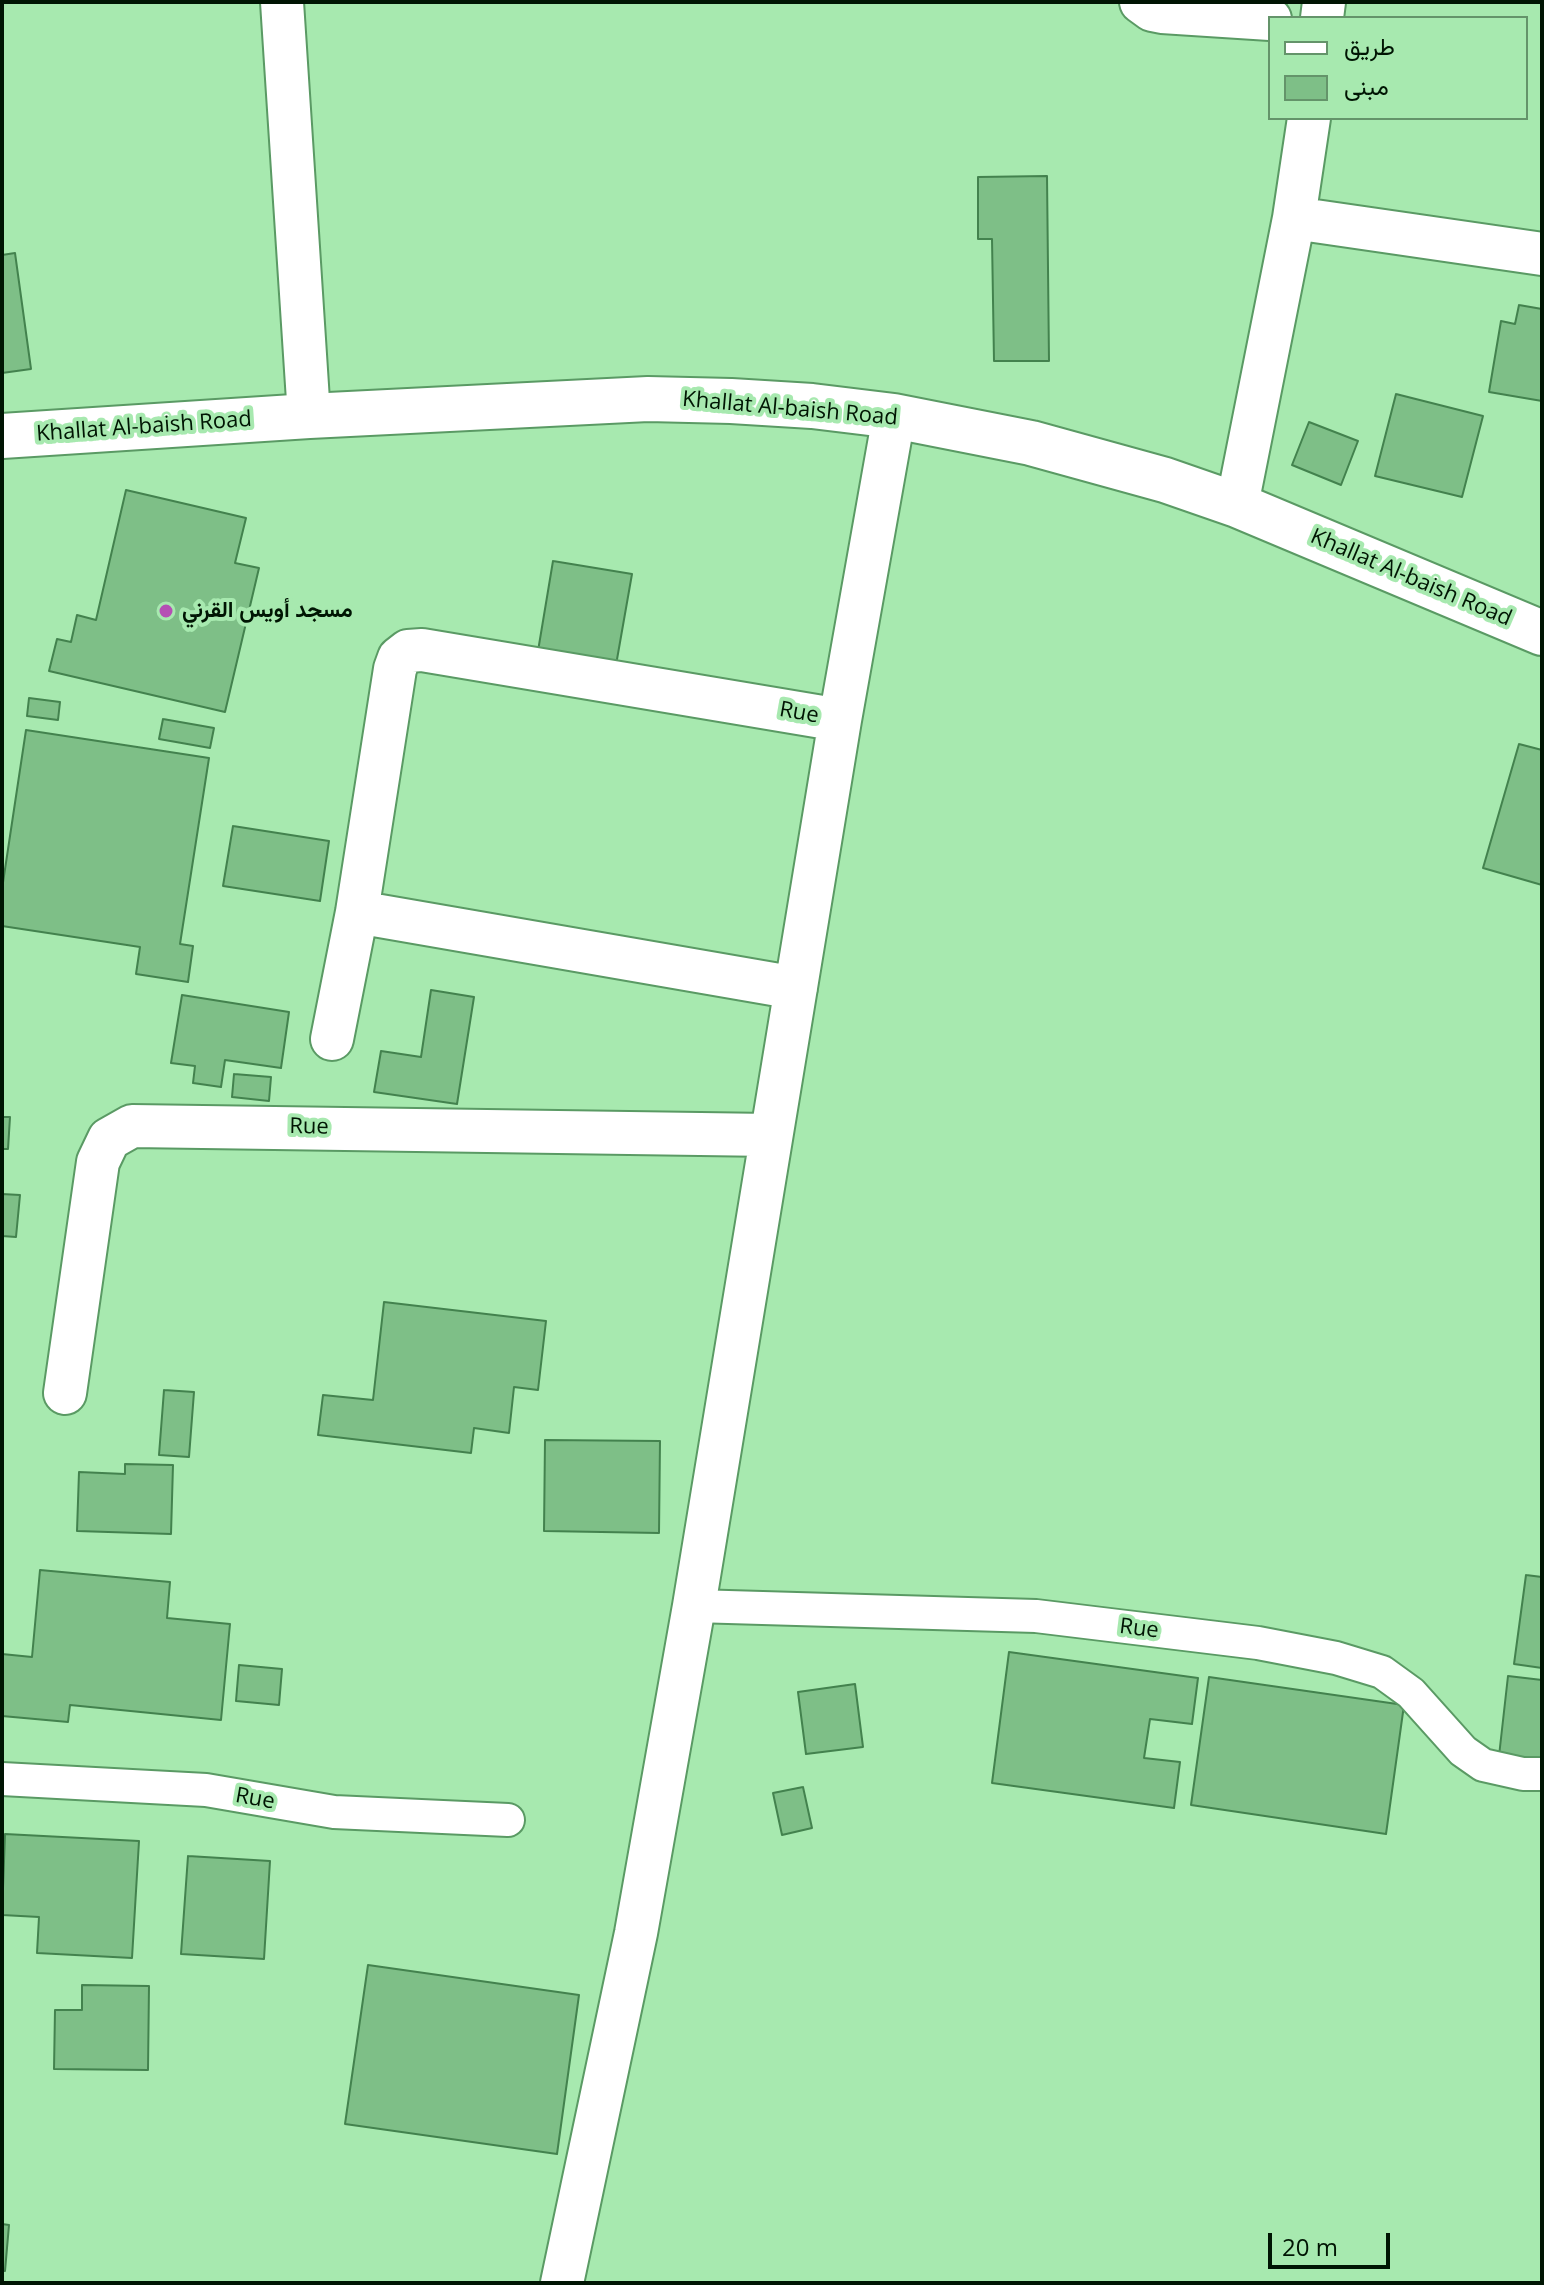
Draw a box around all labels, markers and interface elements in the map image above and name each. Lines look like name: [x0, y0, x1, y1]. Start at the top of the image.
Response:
legend: [1268, 16, 1528, 120]
text: طريق: [1344, 29, 1395, 62]
text: مبنى: [1344, 69, 1389, 102]
street label: Khallat Al-baish Road: [681, 386, 899, 432]
street label: Khallat Al-baish Road: [35, 406, 253, 448]
street label: Khallat Al-baish Road: [1306, 524, 1516, 632]
place label: مسجد أويس القرني: [182, 598, 353, 624]
marker: مسجد أويس القرني: [157, 602, 175, 620]
street label: Rue: [777, 697, 821, 729]
street label: Rue: [289, 1113, 329, 1141]
street label: Rue: [1118, 1613, 1160, 1645]
street label: Rue: [233, 1783, 277, 1815]
scale bar: [1272, 2217, 1394, 2267]
text: 20 m: [1282, 2230, 1338, 2263]

